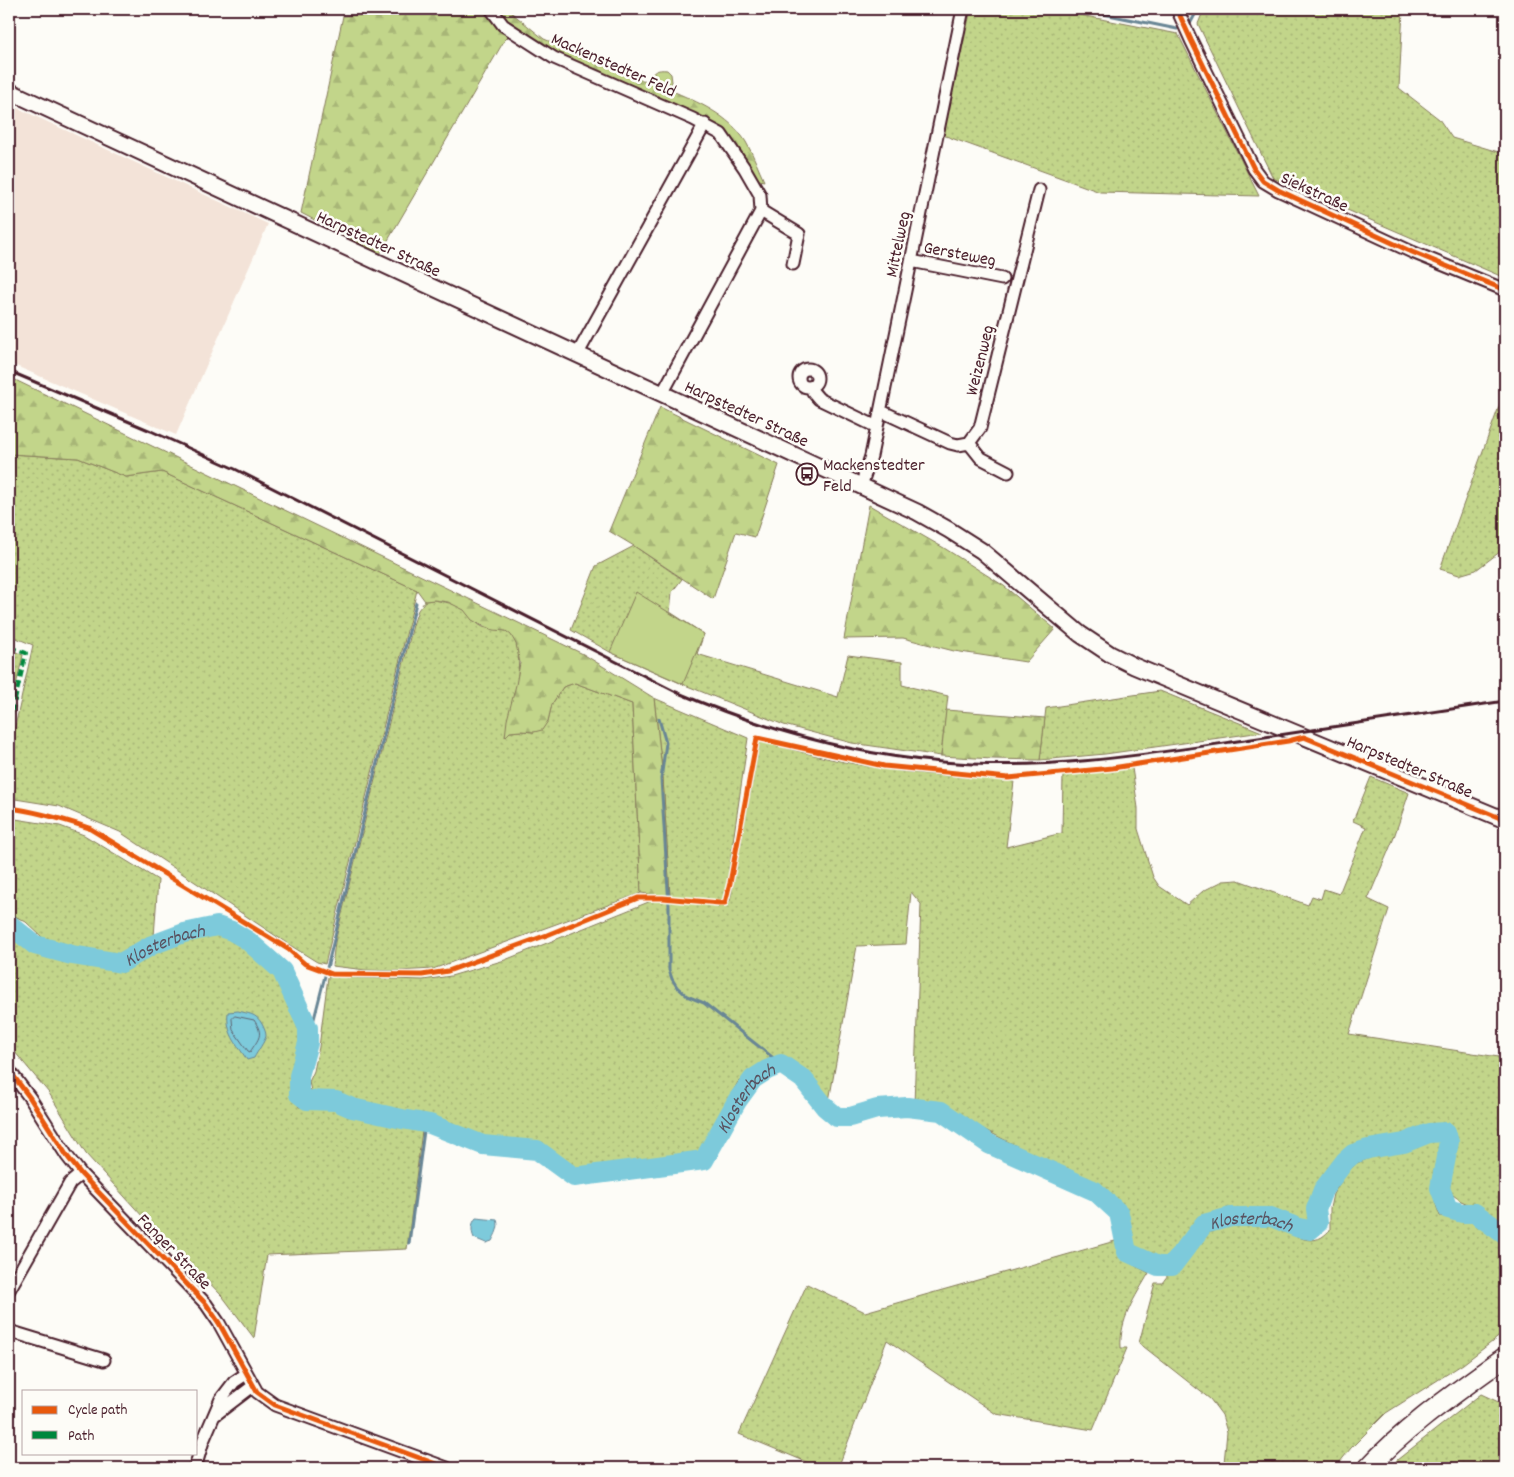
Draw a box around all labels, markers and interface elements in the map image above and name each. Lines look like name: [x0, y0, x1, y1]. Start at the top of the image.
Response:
street label: Mackenstedter Feld: [546, 28, 679, 105]
street label: Siekstraße: [1276, 167, 1352, 220]
street label: Harpstedter Straße: [312, 205, 444, 285]
street label: Mittelweg: [880, 209, 919, 280]
street label: Gersteweg: [921, 236, 998, 275]
street label: Weizenweg: [961, 323, 1002, 399]
street label: Harpstedter Straße: [680, 375, 812, 455]
place label: Mackenstedter Feld: [823, 454, 925, 500]
bus stop icon: Mackenstedter Feld: [795, 462, 819, 486]
street label: Harpstedter Straße: [1342, 730, 1476, 806]
water label: Klosterbach: [120, 919, 209, 975]
water label: Klosterbach: [711, 1058, 781, 1140]
water label: Klosterbach: [1207, 1207, 1297, 1242]
street label: Fanger Straße: [130, 1209, 216, 1297]
legend: [22, 1390, 198, 1454]
text: Cycle path: [68, 1400, 128, 1422]
text: Path: [68, 1426, 94, 1448]

